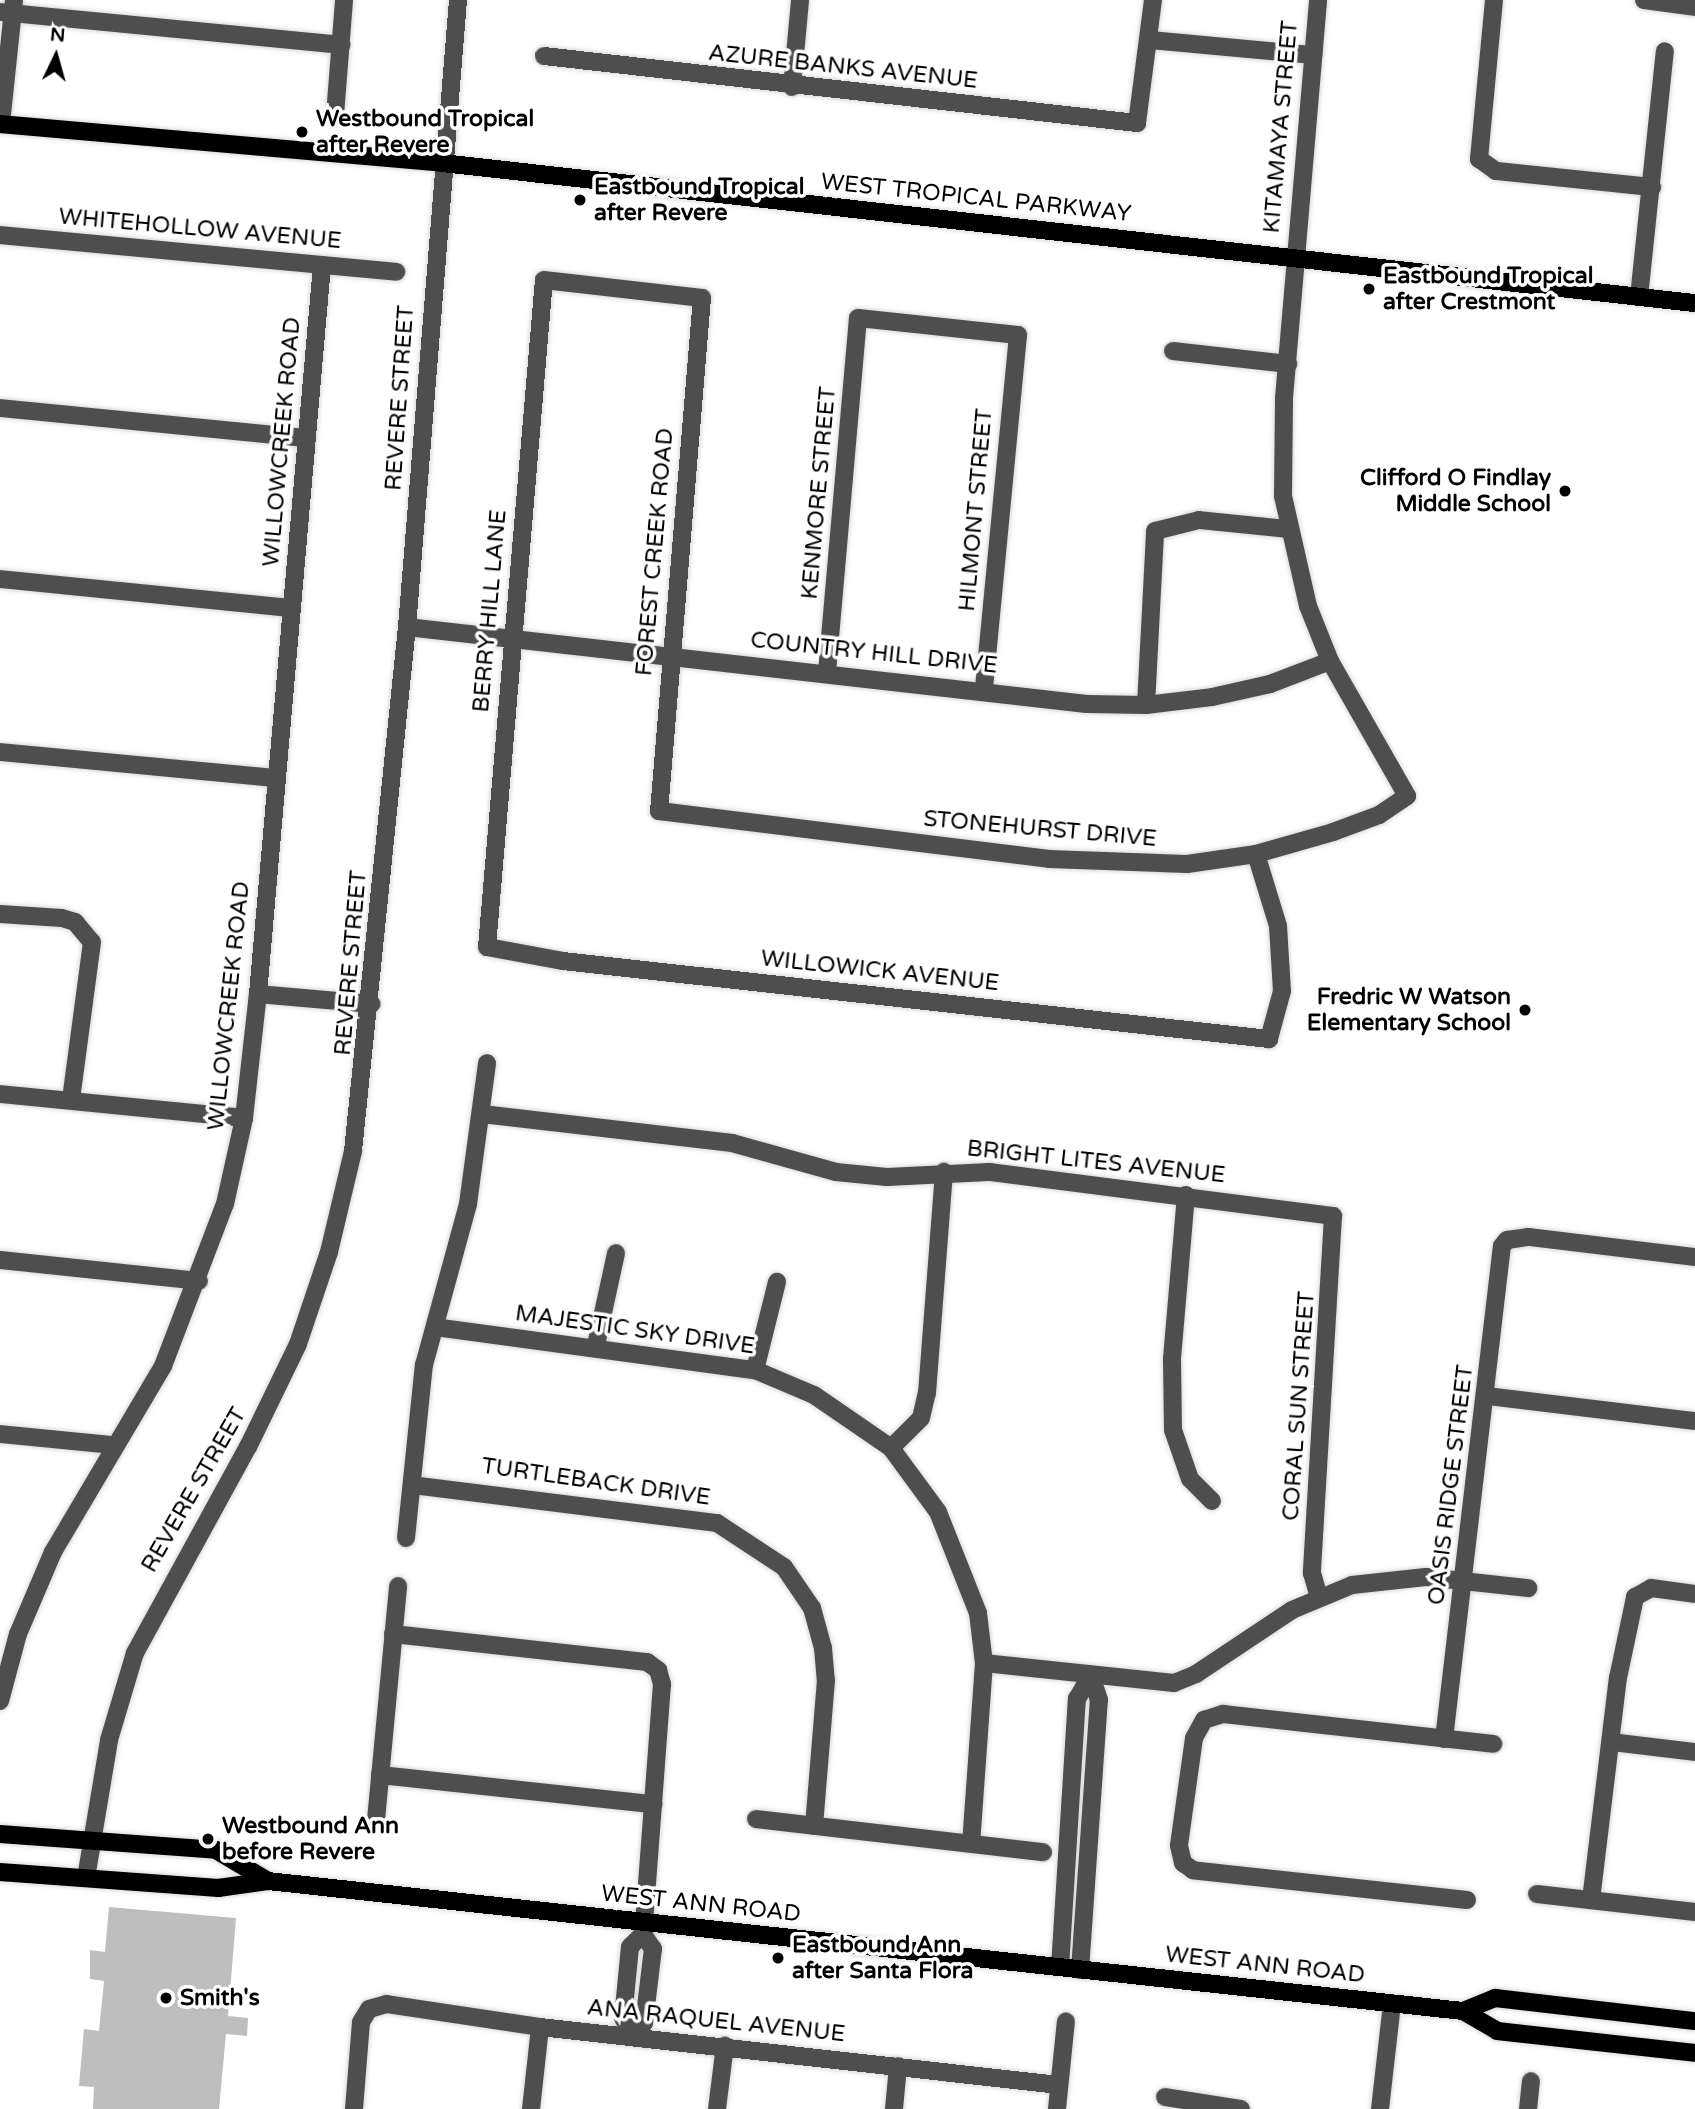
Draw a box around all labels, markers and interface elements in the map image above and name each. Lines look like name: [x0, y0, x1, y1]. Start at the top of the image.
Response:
street label: KITAMAYA STREET: [1258, 20, 1304, 234]
north arrow: [21, 21, 91, 91]
text: N: [49, 23, 66, 47]
street label: AZURE BANKS AVENUE: [707, 39, 979, 95]
place label: Westbound Tropical after Revere: [316, 105, 534, 159]
marker: Westbound Tropical after Revere: [294, 124, 310, 140]
street label: WEST TROPICAL PARKWAY: [820, 168, 1132, 228]
place label: Eastbound Tropical after Revere: [594, 173, 804, 227]
marker: Eastbound Tropical after Revere: [572, 192, 588, 208]
street label: WHITEHOLLOW AVENUE: [58, 203, 342, 255]
place label: Eastbound Tropical after Crestmont: [1383, 262, 1593, 316]
marker: Eastbound Tropical after Crestmont: [1361, 281, 1377, 297]
street label: REVERE STREET: [380, 304, 420, 492]
street label: WILLOWCREEK ROAD: [257, 316, 307, 568]
street label: KENMORE STREET: [796, 385, 842, 601]
street label: HILMONT STREET: [953, 407, 999, 613]
street label: FOREST CREEK ROAD: [630, 427, 680, 677]
place label: Clifford O Findlay Middle School: [1360, 464, 1551, 518]
marker: Clifford O Findlay Middle School: [1557, 483, 1573, 499]
street label: BERRY HILL LANE: [467, 508, 513, 714]
street label: COUNTRY HILL DRIVE: [749, 626, 999, 680]
street label: STONEHURST DRIVE: [922, 805, 1158, 853]
street label: REVERE STREET: [329, 869, 373, 1057]
street label: WILLOWCREEK ROAD: [202, 880, 256, 1132]
street label: WILLOWICK AVENUE: [759, 945, 1001, 997]
place label: Fredric W Watson Elementary School: [1307, 983, 1511, 1037]
marker: Fredric W Watson Elementary School: [1517, 1002, 1533, 1018]
street label: BRIGHT LITES AVENUE: [965, 1135, 1227, 1189]
street label: CORAL SUN STREET: [1277, 1290, 1321, 1522]
street label: MAJESTIC SKY DRIVE: [513, 1300, 757, 1360]
street label: OASIS RIDGE STREET: [1423, 1363, 1479, 1607]
street label: REVERE STREET: [136, 1403, 252, 1577]
street label: TURTLEBACK DRIVE: [480, 1452, 712, 1512]
place label: Westbound Ann before Revere: [222, 1812, 399, 1866]
marker: Westbound Ann before Revere: [200, 1831, 216, 1847]
street label: WEST ANN ROAD: [600, 1880, 802, 1928]
place label: Eastbound Ann after Santa Flora: [792, 1931, 973, 1985]
street label: WEST ANN ROAD: [1164, 1941, 1366, 1989]
marker: Eastbound Ann after Santa Flora: [770, 1950, 786, 1966]
place label: Smith's: [180, 1984, 260, 2012]
marker: Smith's: [158, 1990, 174, 2006]
street label: ANA RAQUEL AVENUE: [586, 1994, 846, 2048]

